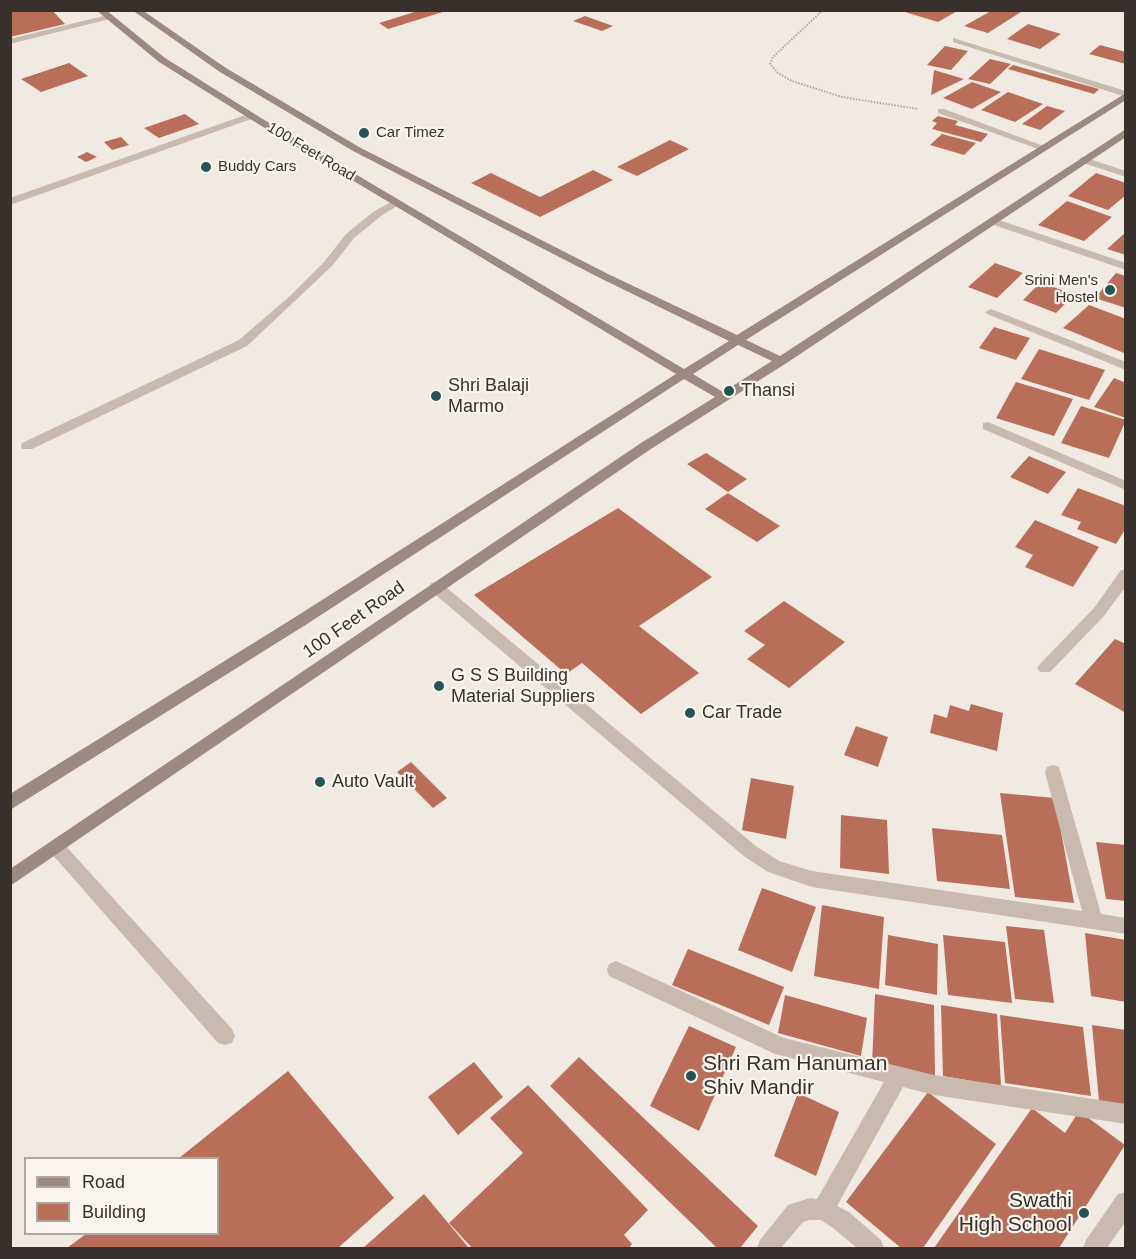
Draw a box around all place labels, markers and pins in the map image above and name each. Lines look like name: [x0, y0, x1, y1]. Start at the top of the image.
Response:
place label: Car Timez: [376, 124, 445, 142]
marker: Car Timez: [357, 126, 371, 140]
place label: Buddy Cars: [218, 158, 296, 176]
marker: Buddy Cars: [199, 160, 213, 174]
place label: Srini Men's Hostel: [1024, 272, 1098, 307]
marker: Srini Men's Hostel: [1103, 283, 1117, 297]
place label: Shri Balaji Marmo: [448, 375, 529, 418]
place label: Thansi: [741, 380, 795, 402]
marker: Thansi: [722, 384, 736, 398]
marker: Shri Balaji Marmo: [429, 389, 443, 403]
place label: G S S Building Material Suppliers: [451, 665, 595, 708]
marker: G S S Building Material Suppliers: [432, 679, 446, 693]
place label: Car Trade: [702, 702, 782, 724]
marker: Car Trade: [683, 706, 697, 720]
place label: Auto Vault: [332, 771, 414, 793]
marker: Auto Vault: [313, 775, 327, 789]
place label: Shri Ram Hanuman Shiv Mandir: [703, 1051, 887, 1101]
marker: Shri Ram Hanuman Shiv Mandir: [684, 1069, 698, 1083]
place label: Swathi High School: [959, 1188, 1072, 1238]
marker: Swathi High School: [1077, 1206, 1091, 1220]

